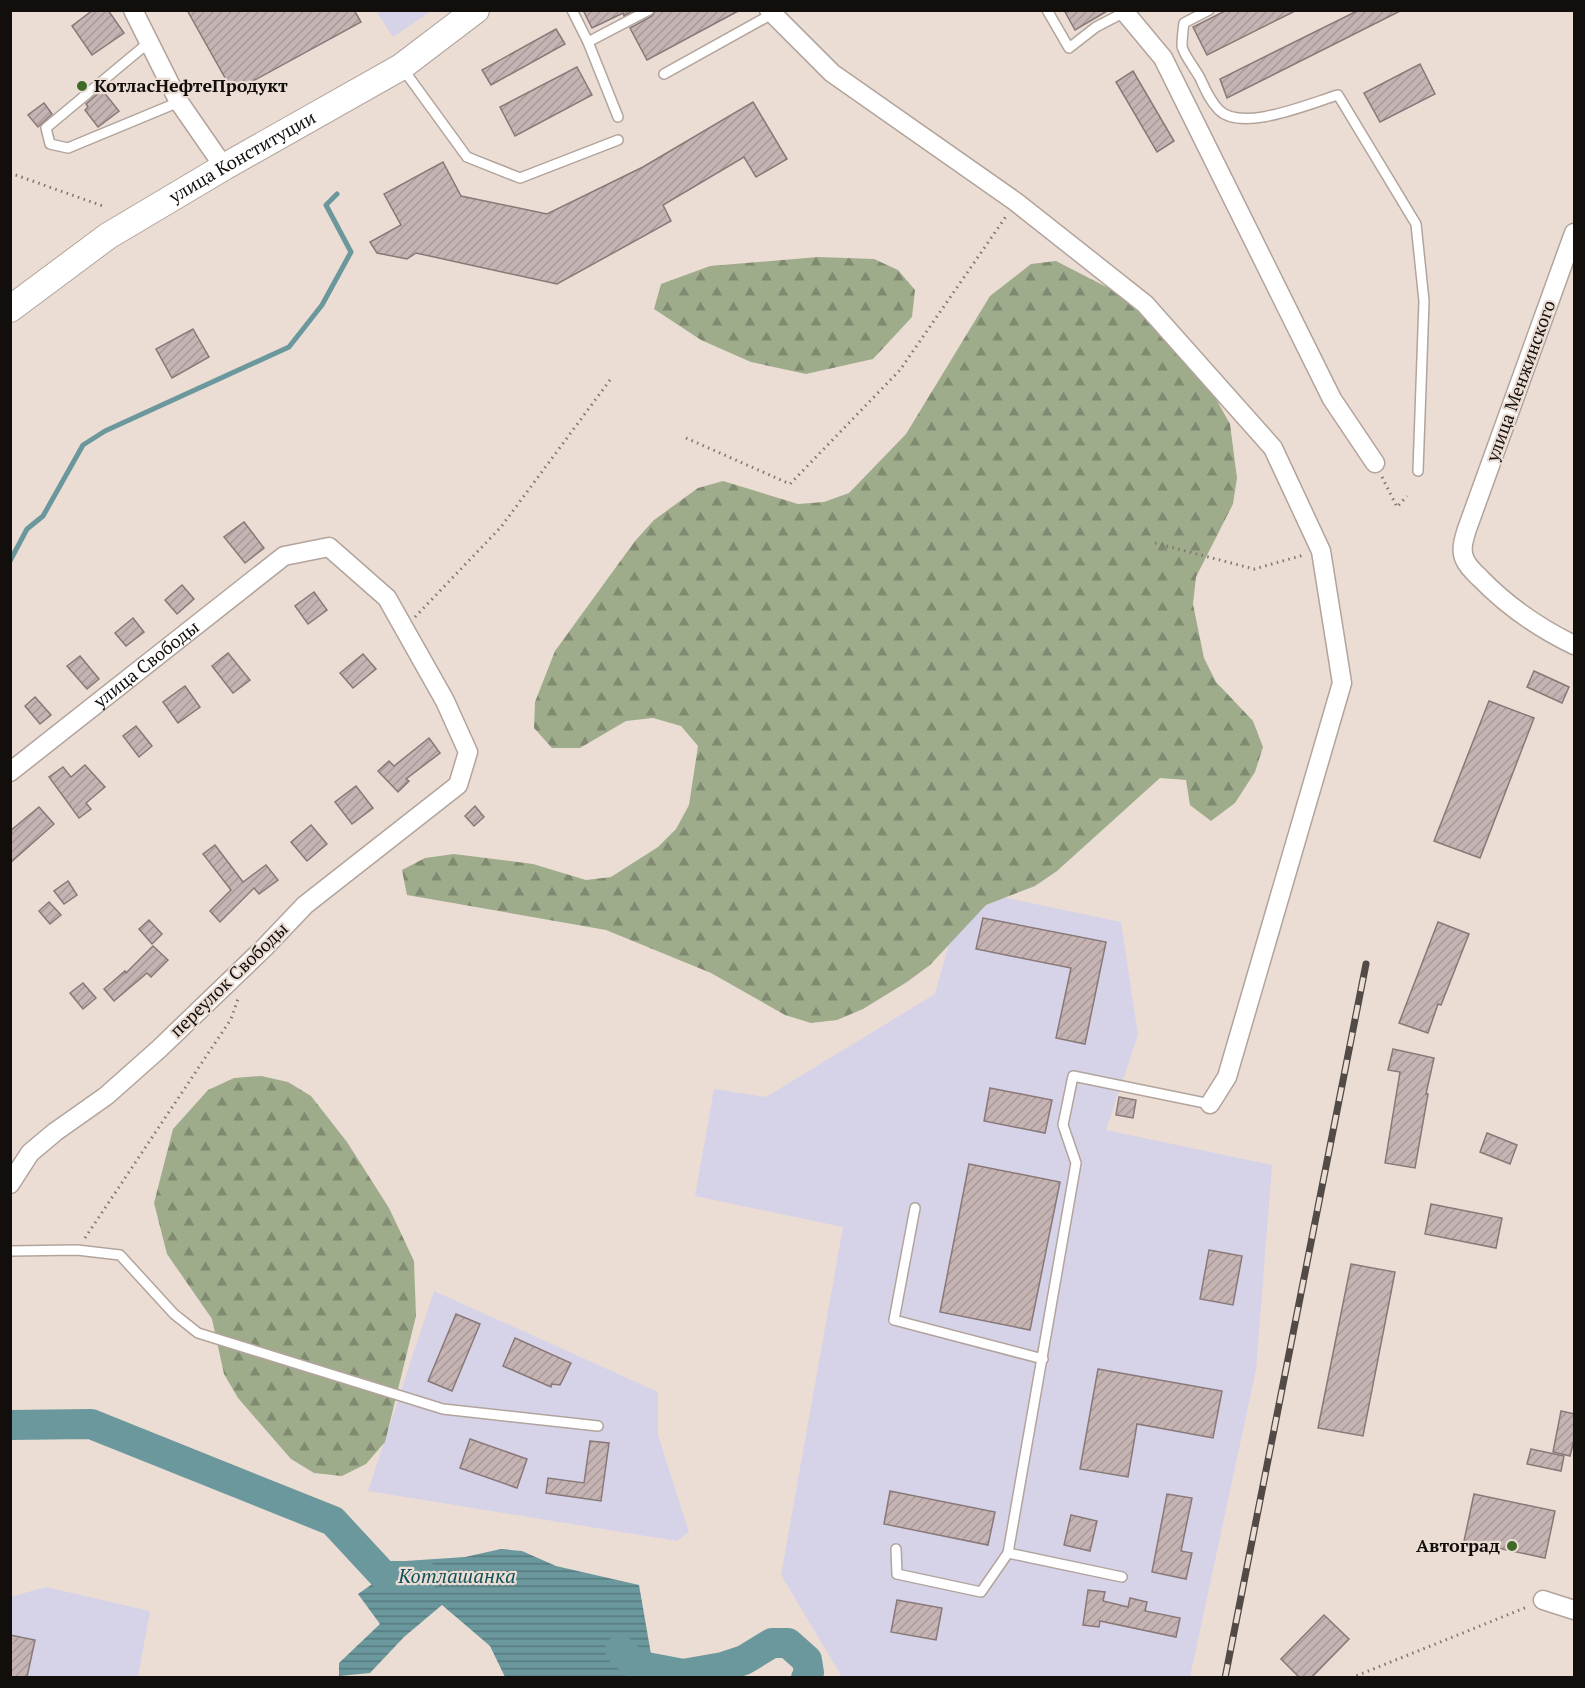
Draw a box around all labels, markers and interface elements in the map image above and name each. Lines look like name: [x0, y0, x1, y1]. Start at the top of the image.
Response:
place label: КотласНефтеПродукт: [94, 73, 288, 97]
marker: КотласНефтеПродукт: [75, 79, 89, 93]
street label: улица Конституции: [163, 105, 319, 209]
street label: улица Менжинского: [1479, 297, 1560, 466]
street label: улица Свободы: [87, 614, 204, 713]
street label: переулок Свободы: [164, 917, 293, 1042]
place label: Автоград: [1416, 1533, 1500, 1557]
marker: Автоград: [1505, 1539, 1519, 1553]
water label: Котлашанка: [397, 1562, 516, 1589]

